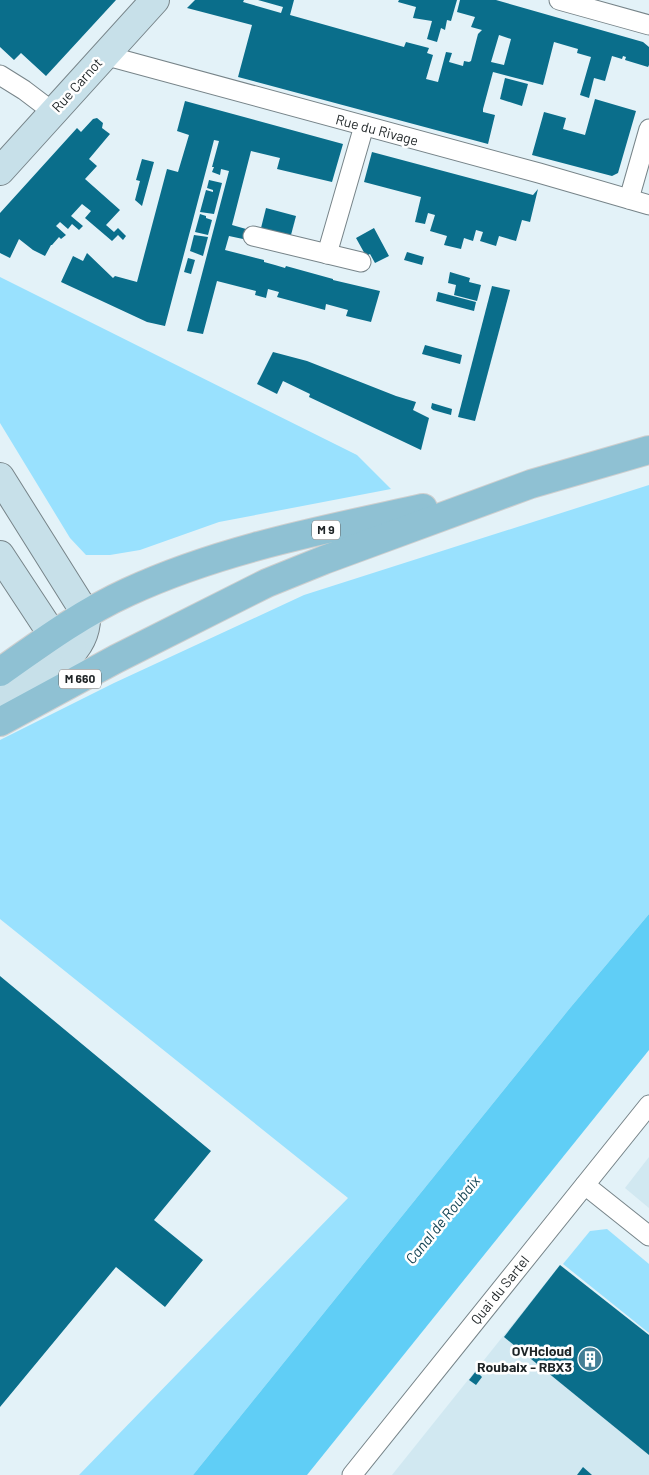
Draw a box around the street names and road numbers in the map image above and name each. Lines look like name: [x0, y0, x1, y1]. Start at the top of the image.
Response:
street label: Rue Carnot: [48, 54, 105, 115]
street label: Rue du Rivage: [334, 110, 420, 149]
road number: M 9: [312, 520, 340, 540]
road number: M 660: [59, 670, 101, 689]
street label: Quai du Sartel: [467, 1252, 532, 1327]

